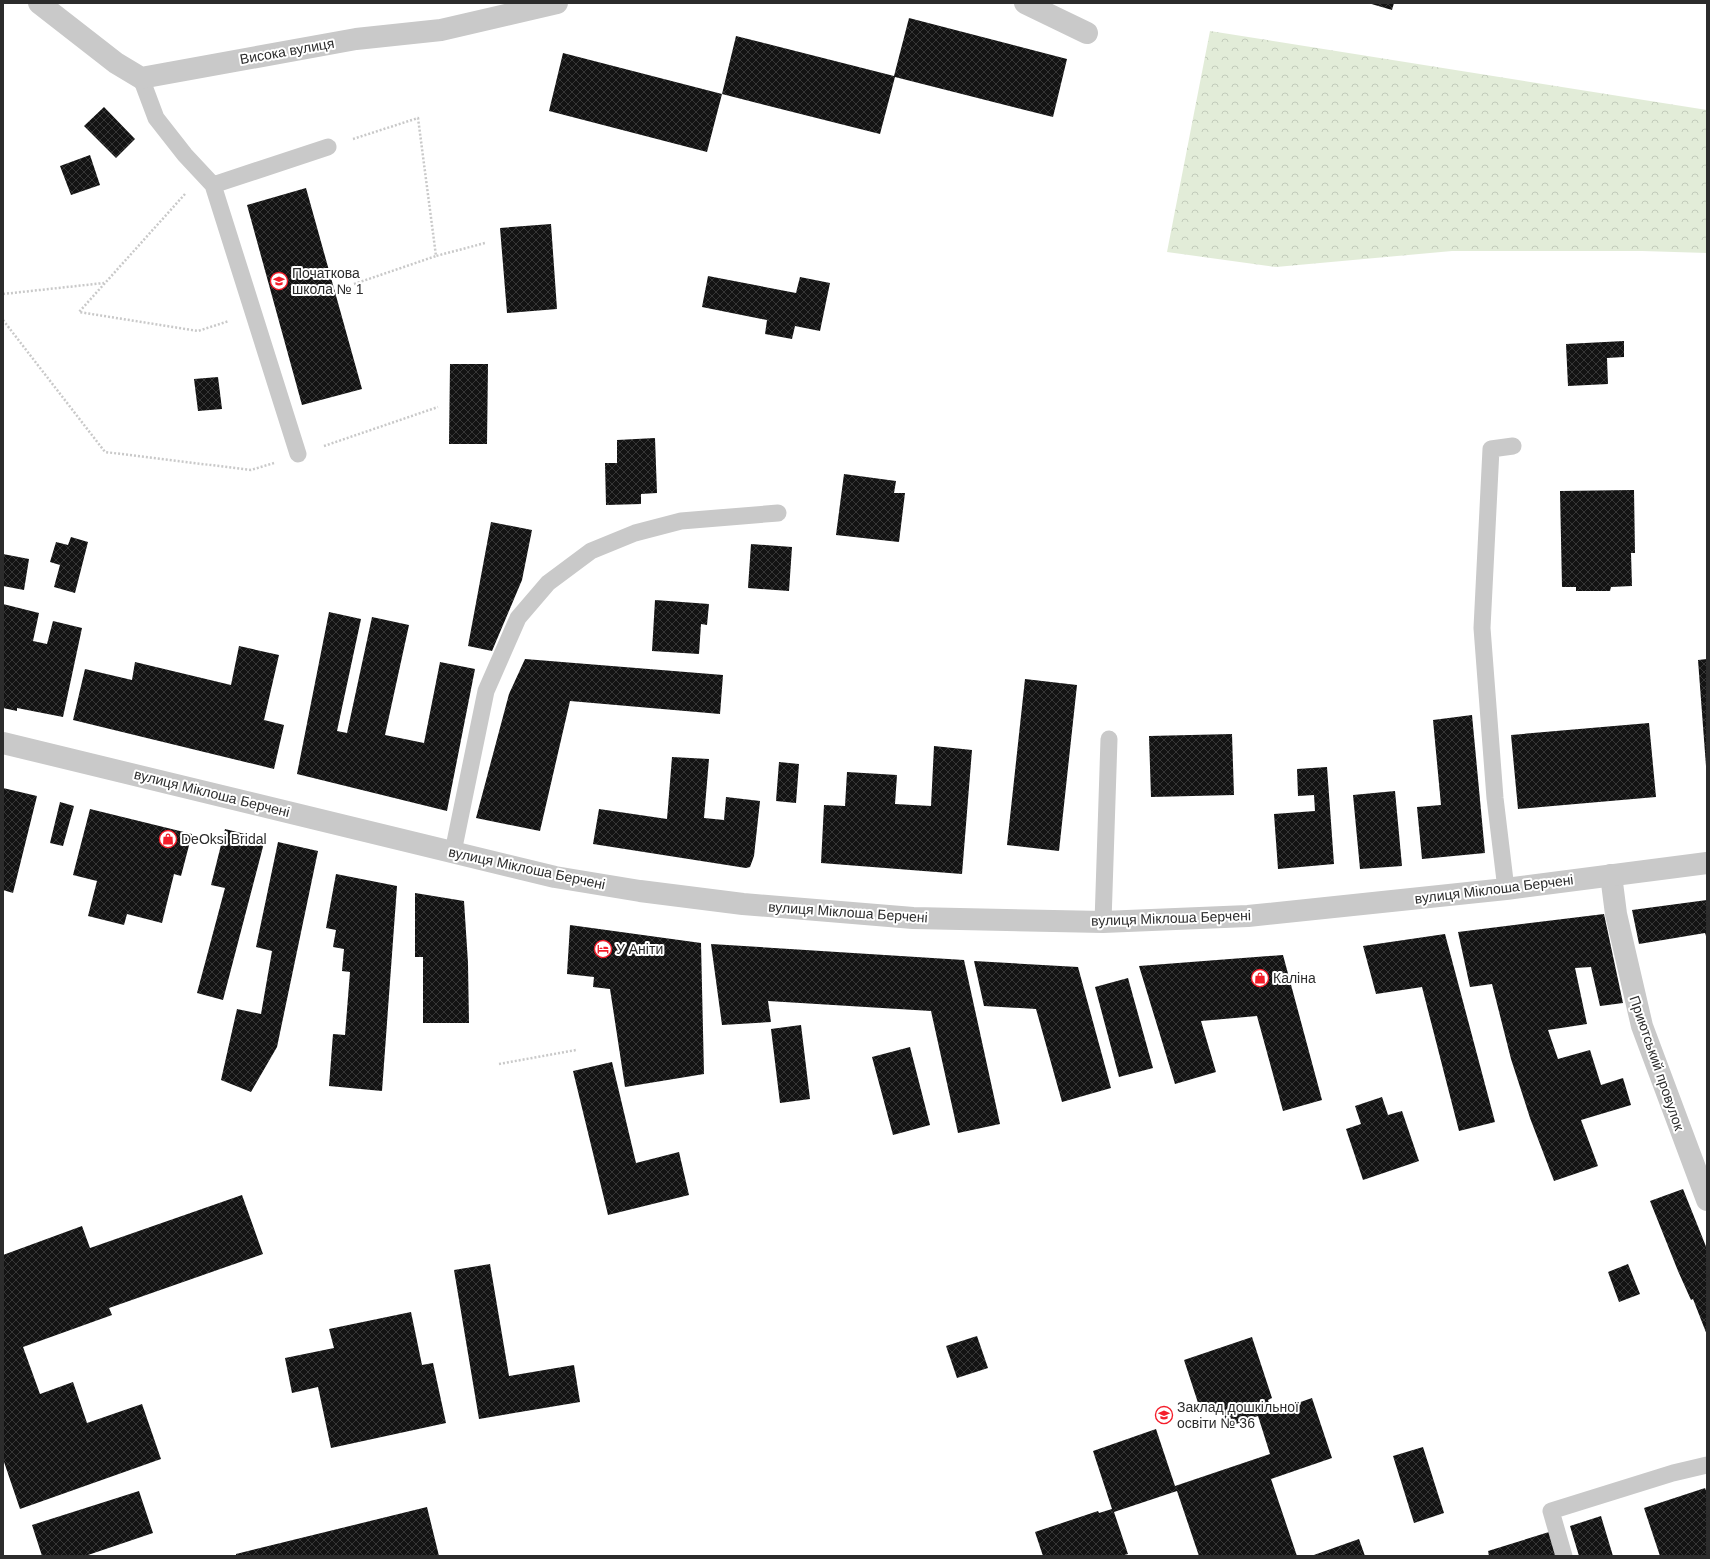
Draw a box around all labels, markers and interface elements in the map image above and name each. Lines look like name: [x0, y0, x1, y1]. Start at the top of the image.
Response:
street label: Висока вулиця: [239, 35, 335, 67]
place label: Початкова школа № 1: [292, 265, 364, 297]
school or university icon: Початкова школа № 1: [269, 271, 289, 291]
street label: вулиця Міклоша Берчені: [133, 766, 291, 820]
shop icon: DeOksi Bridal: [158, 829, 178, 849]
place label: DeOksi Bridal: [181, 831, 267, 847]
street label: вулиця Міклоша Берчені: [447, 844, 607, 892]
street label: вулиця Міклоша Берчені: [1414, 871, 1574, 907]
street label: вулиця Міклоша Берчені: [768, 898, 928, 926]
street label: вулиця Міклоша Берчені: [1091, 907, 1251, 929]
hotel icon: У Аніти: [593, 939, 613, 959]
place label: У Аніти: [616, 941, 663, 957]
shop icon: Калiна: [1250, 968, 1270, 988]
place label: Калiна: [1273, 970, 1316, 986]
street label: Приютський провулок: [1626, 994, 1688, 1133]
place label: Заклад дошкільної освіти № 36: [1177, 1399, 1299, 1431]
school or university icon: Заклад дошкільної освіти № 36: [1154, 1405, 1174, 1425]

